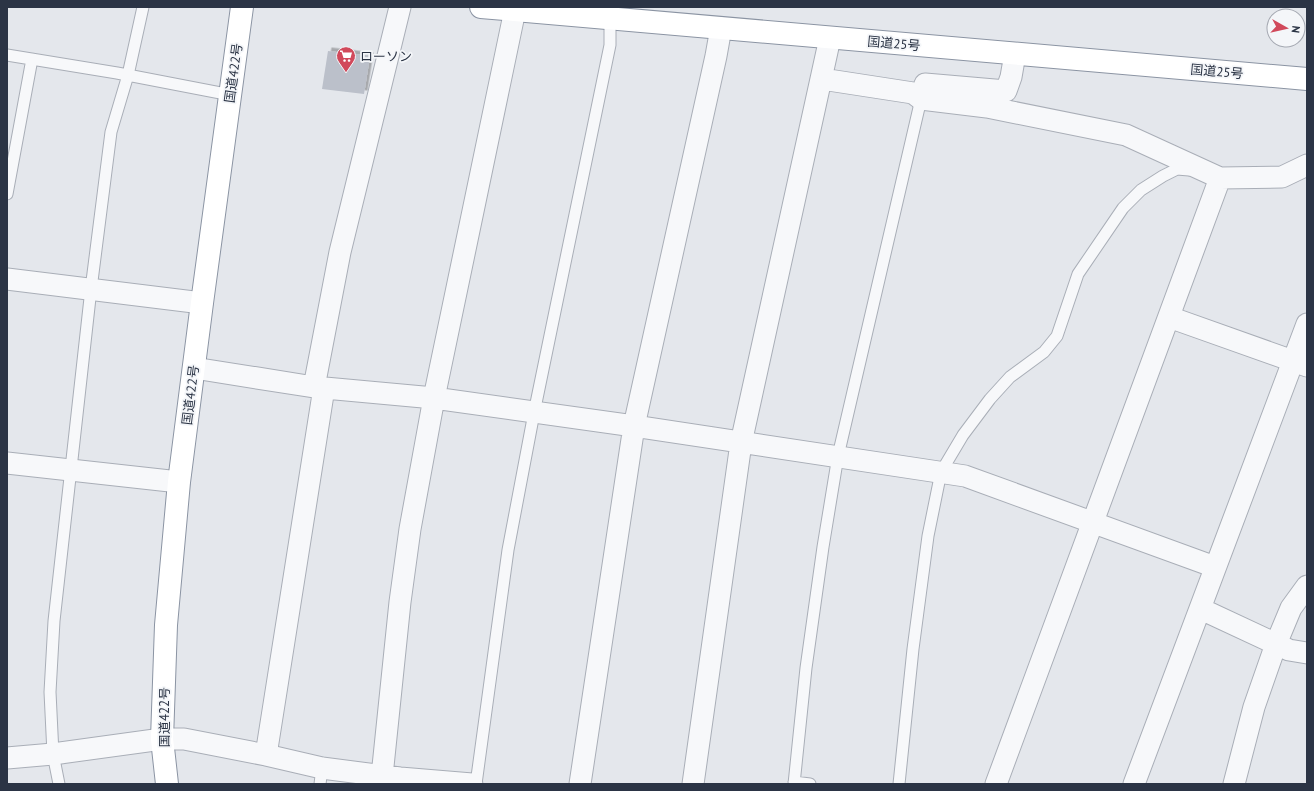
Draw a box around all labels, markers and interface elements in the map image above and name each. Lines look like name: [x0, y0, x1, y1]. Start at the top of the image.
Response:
north arrow: [1266, 8, 1306, 48]
text: N: [1288, 25, 1303, 34]
street label: 国道25号: [867, 33, 921, 54]
street label: 国道422号: [221, 42, 246, 104]
supermarket icon: ローソン: [335, 45, 357, 73]
place label: ローソン: [360, 48, 412, 65]
street label: 国道25号: [1190, 61, 1244, 82]
street label: 国道422号: [178, 364, 203, 426]
street label: 国道422号: [156, 687, 173, 747]

